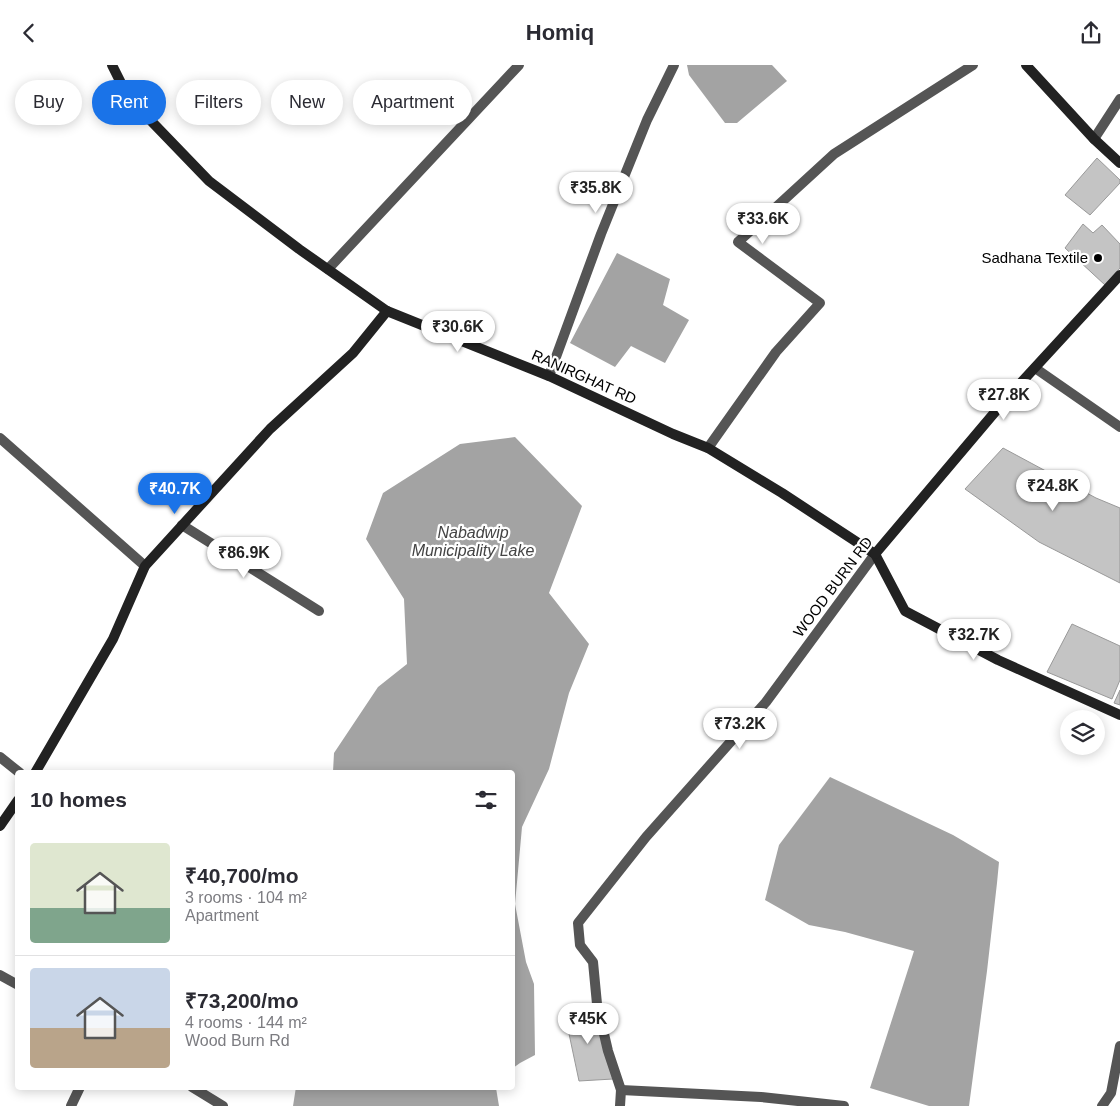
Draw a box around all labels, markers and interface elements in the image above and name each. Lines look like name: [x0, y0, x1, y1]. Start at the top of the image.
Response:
icon: back: [15, 19, 43, 47]
icon: share: [1077, 19, 1105, 47]
text: Homiq: [526, 20, 594, 45]
chip: Buy: [15, 80, 82, 125]
chip: Rent: [92, 80, 166, 125]
chip: Filters: [176, 80, 261, 125]
chip: New: [271, 80, 343, 125]
chip: Apartment: [353, 80, 472, 125]
pin: ₹35.8K: [555, 171, 637, 214]
text: ₹35.8K: [570, 179, 622, 196]
pin: ₹33.6K: [722, 203, 804, 245]
text: ₹33.6K: [737, 210, 789, 227]
place label: Sadhana Textile: [982, 249, 1088, 266]
marker: Sadhana Textile: [1092, 252, 1104, 264]
pin: ₹30.6K: [417, 311, 499, 353]
text: ₹30.6K: [432, 318, 484, 335]
street label: RANIRGHAT RD: [529, 346, 639, 407]
pin: ₹27.8K: [963, 379, 1045, 421]
text: ₹27.8K: [978, 386, 1030, 403]
pin: ₹24.8K: [1012, 469, 1094, 512]
pin: ₹40.7K: [134, 473, 216, 515]
text: ₹24.8K: [1027, 477, 1079, 494]
text: ₹40.7K: [149, 480, 201, 497]
water label: Nabadwip Municipality Lake: [412, 524, 534, 559]
street label: WOOD BURN RD: [789, 533, 876, 640]
pin: ₹86.9K: [203, 537, 285, 579]
text: ₹86.9K: [218, 544, 270, 561]
pin: ₹32.7K: [933, 619, 1015, 661]
text: ₹32.7K: [948, 626, 1000, 643]
pin: ₹73.2K: [699, 707, 781, 750]
map controls: [1060, 710, 1105, 755]
button: layers: [1060, 710, 1105, 755]
text: ₹73.2K: [714, 715, 766, 732]
icon: filters: [472, 786, 500, 814]
text: 10 homes: [30, 788, 127, 811]
icon: home: [70, 863, 130, 923]
text: ₹40,700/mo: [185, 864, 299, 887]
text: 3 rooms · 104 m²: [185, 889, 307, 906]
text: Apartment: [185, 907, 259, 924]
icon: home: [70, 988, 130, 1048]
text: ₹73,200/mo: [185, 989, 299, 1012]
pin: ₹45K: [558, 1003, 618, 1045]
text: ₹45K: [569, 1010, 607, 1027]
text: 4 rooms · 144 m²: [185, 1014, 307, 1031]
text: Wood Burn Rd: [185, 1032, 290, 1049]

